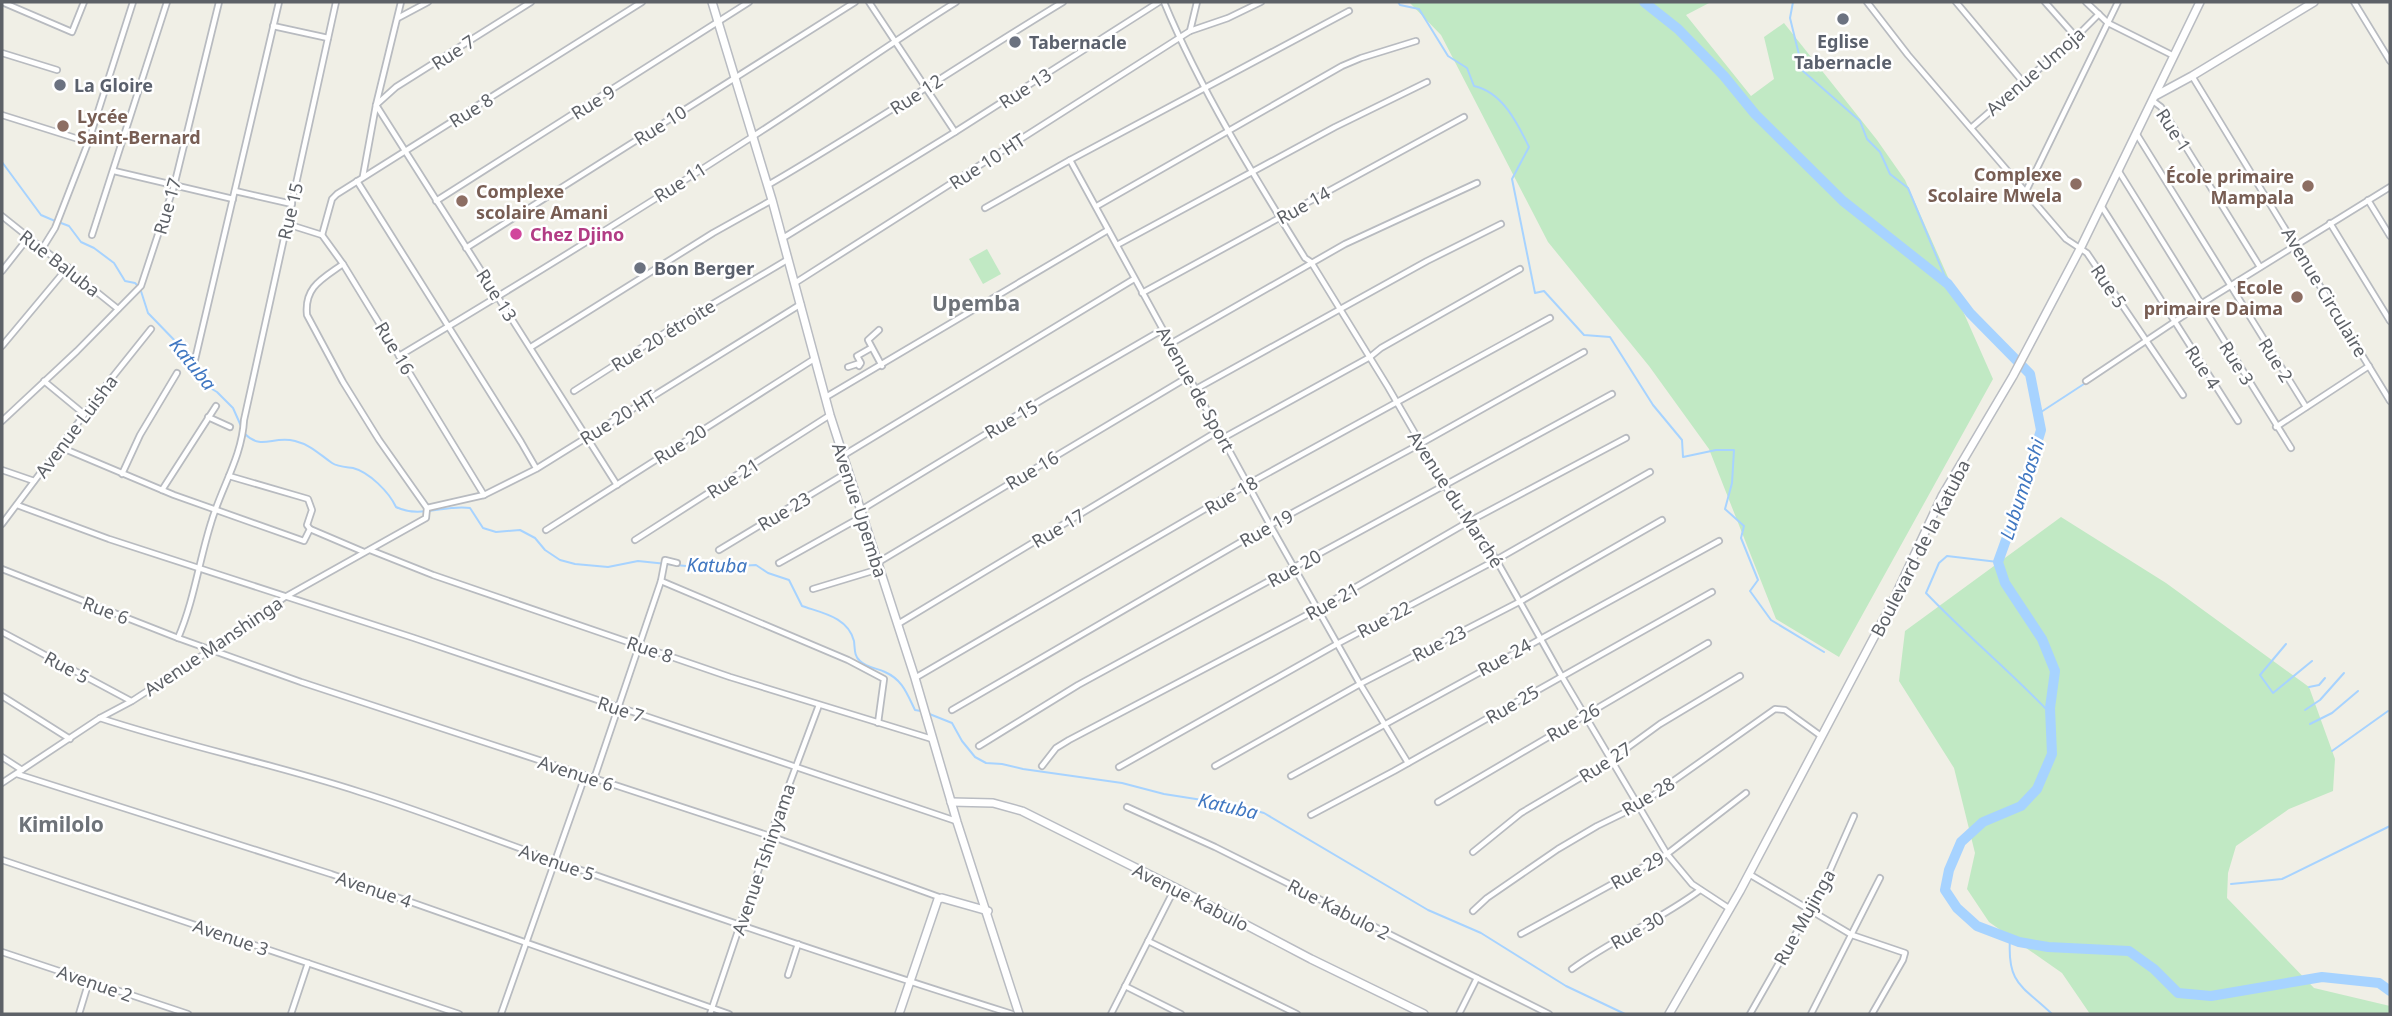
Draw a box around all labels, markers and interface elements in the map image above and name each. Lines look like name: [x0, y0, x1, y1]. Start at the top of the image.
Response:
marker: Eglise Tabernacle: [1835, 11, 1851, 27]
street label: Avenue Umoja: [1981, 21, 2089, 121]
street label: Rue 7: [427, 29, 479, 75]
place label: Eglise Tabernacle: [1794, 29, 1892, 74]
place label: Tabernacle: [1029, 30, 1127, 54]
marker: Tabernacle: [1007, 34, 1023, 50]
street label: Rue 13: [994, 62, 1056, 114]
street label: Rue 12: [885, 68, 947, 120]
place label: La Gloire: [74, 73, 153, 97]
marker: La Gloire: [52, 77, 68, 93]
street label: Rue 9: [567, 79, 619, 125]
street label: Rue 8: [445, 87, 497, 133]
street label: Rue 10: [629, 100, 691, 150]
place label: Lycée Saint-Bernard: [77, 104, 201, 149]
street label: Rue 1: [2151, 104, 2197, 156]
marker: Lycée Saint-Bernard: [55, 118, 71, 134]
street label: Rue 10 HT: [944, 128, 1030, 194]
street label: Rue 11: [649, 157, 711, 207]
place label: Complexe Scolaire Mwela: [1928, 162, 2062, 207]
place label: École primaire Mampala: [2166, 164, 2294, 209]
street label: Rue 17: [148, 175, 186, 237]
marker: Complexe Scolaire Mwela: [2068, 176, 2084, 192]
marker: École primaire Mampala: [2300, 178, 2316, 194]
place label: Complexe scolaire Amani: [476, 179, 608, 224]
street label: Rue 15: [272, 180, 308, 242]
street label: Rue 14: [1272, 181, 1334, 229]
marker: Complexe scolaire Amani: [454, 193, 470, 209]
place label: Chez Djino: [530, 222, 624, 246]
street label: Avenue Circulaire: [2277, 223, 2373, 361]
street label: Rue Baluba: [15, 224, 105, 302]
marker: Chez Djino: [508, 226, 524, 242]
place label: Bon Berger: [654, 256, 754, 280]
marker: Bon Berger: [632, 260, 648, 276]
street label: Rue 5: [2086, 260, 2132, 312]
street label: Rue 13: [471, 264, 523, 326]
place label: Ecole primaire Daima: [2144, 275, 2283, 320]
district label: Upemba: [932, 289, 1020, 317]
marker: Ecole primaire Daima: [2289, 289, 2305, 305]
street label: Rue 20 étroite: [606, 293, 720, 377]
street label: Rue 16: [370, 317, 420, 379]
street label: Avenue de Sport: [1152, 322, 1241, 456]
water label: Katuba: [164, 332, 222, 396]
street label: Rue 2: [2253, 334, 2299, 386]
street label: Rue 3: [2214, 337, 2260, 389]
street label: Rue 4: [2180, 341, 2226, 393]
street label: Avenue Luisha: [29, 370, 123, 482]
street label: Rue 20 HT: [575, 384, 661, 450]
street label: Rue 15: [980, 394, 1042, 444]
street label: Rue 20: [649, 419, 711, 469]
street label: Avenue du Marché: [1403, 426, 1509, 572]
water label: Lubumbashi: [1993, 434, 2051, 543]
street label: Avenue Upemba: [827, 440, 893, 580]
street label: Rue 16: [1001, 445, 1063, 495]
street label: Rue 21: [702, 452, 764, 504]
street label: Boulevard de la Katuba: [1865, 455, 1975, 641]
street label: Rue 18: [1200, 470, 1262, 520]
street label: Rue 23: [753, 486, 815, 536]
street label: Rue 17: [1027, 503, 1089, 553]
street label: Rue 19: [1235, 504, 1297, 552]
street label: Rue 20: [1263, 544, 1325, 592]
water label: Katuba: [686, 551, 748, 579]
street label: Rue 21: [1301, 577, 1363, 625]
street label: Rue 6: [80, 590, 132, 630]
street label: Avenue Manshinga: [139, 591, 287, 701]
street label: Rue 22: [1353, 595, 1415, 643]
street label: Rue 23: [1408, 619, 1470, 667]
street label: Rue 8: [624, 630, 676, 668]
street label: Rue 24: [1473, 633, 1535, 681]
street label: Rue 5: [40, 645, 94, 689]
street label: Rue 25: [1481, 679, 1543, 729]
street label: Rue 7: [595, 690, 647, 728]
street label: Rue 26: [1542, 697, 1604, 747]
street label: Rue 27: [1574, 736, 1636, 788]
street label: Avenue 6: [535, 750, 617, 796]
street label: Rue 28: [1617, 771, 1679, 821]
street label: Avenue Tshinyama: [726, 780, 800, 938]
water label: Katuba: [1196, 787, 1261, 826]
district label: Kimilolo: [18, 810, 104, 838]
street label: Avenue 5: [516, 838, 598, 886]
street label: Rue 29: [1606, 846, 1668, 894]
street label: Avenue Kabulo: [1129, 858, 1253, 936]
street label: Avenue 4: [333, 865, 415, 913]
street label: Rue Mujinga: [1768, 865, 1840, 969]
street label: Rue Kabulo 2: [1284, 873, 1394, 945]
street label: Rue 30: [1606, 906, 1668, 954]
street label: Avenue 3: [190, 913, 272, 961]
street label: Avenue 2: [54, 959, 136, 1007]

